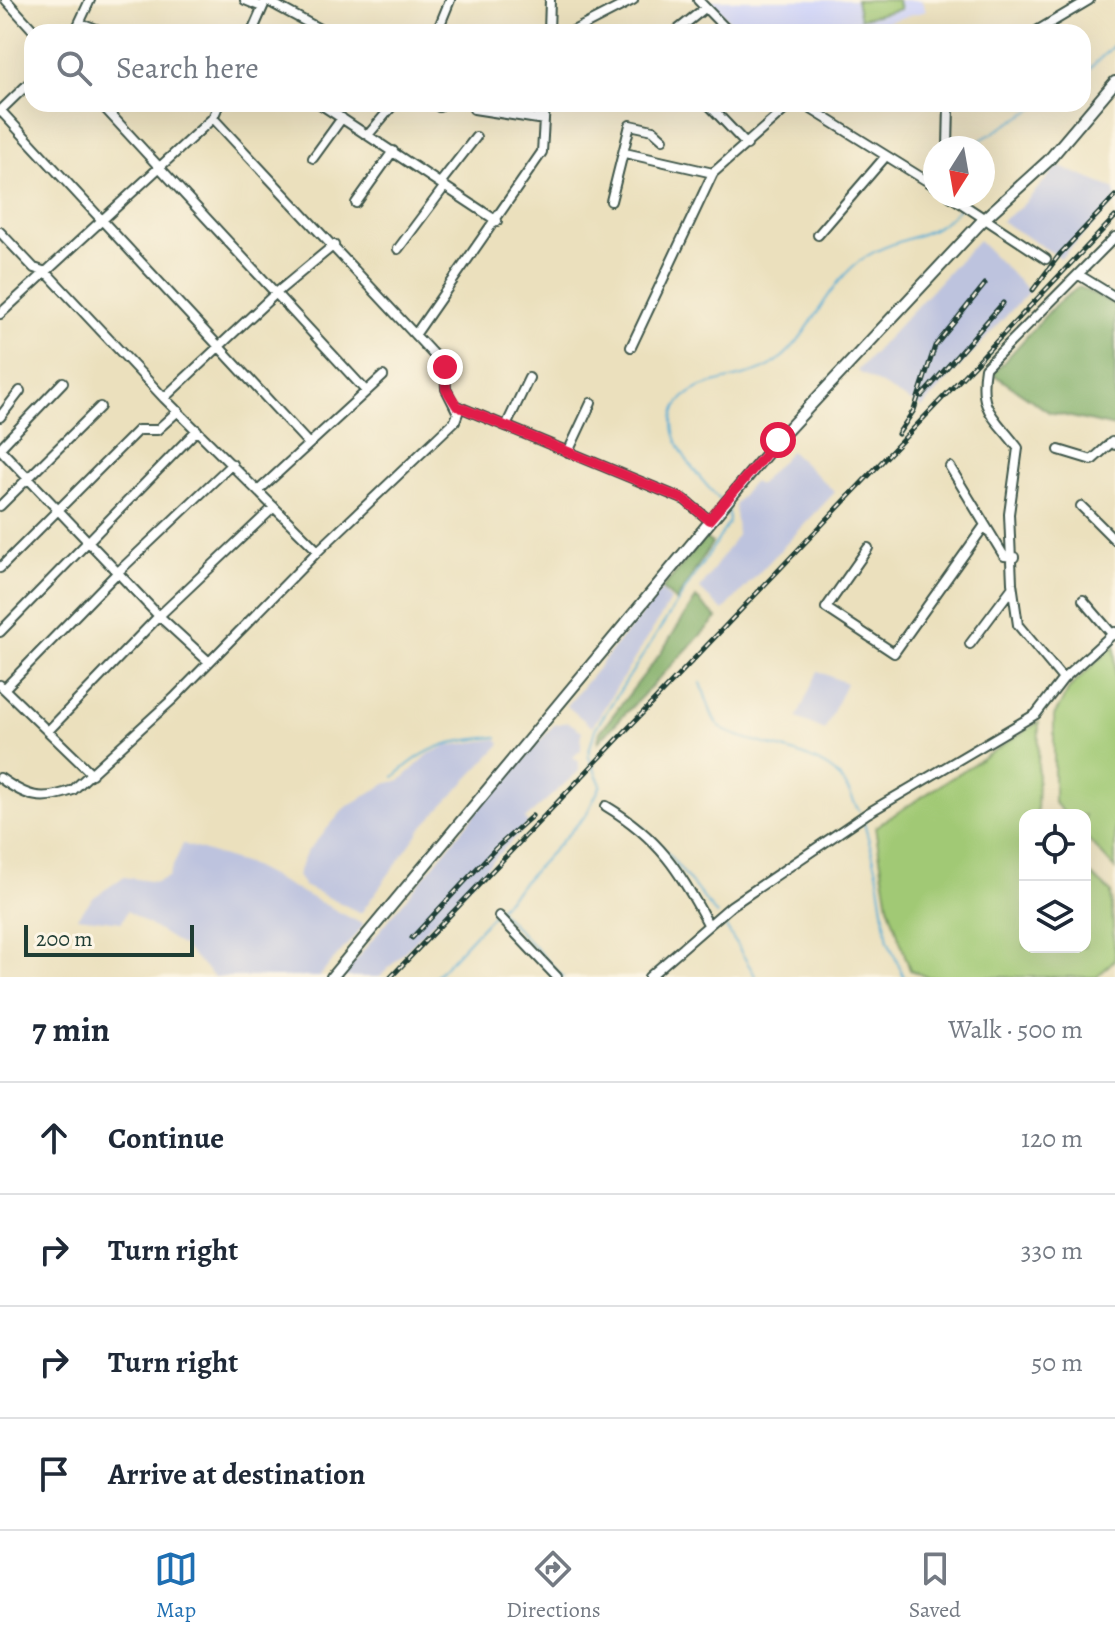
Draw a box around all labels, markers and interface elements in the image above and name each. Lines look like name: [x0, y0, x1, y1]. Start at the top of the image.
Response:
search box: [24, 24, 1091, 112]
icon: search: [52, 46, 96, 90]
text: Search here: [116, 48, 259, 88]
north arrow: [923, 136, 995, 208]
route end: [427, 349, 463, 385]
route start: [760, 422, 796, 458]
map controls: [1019, 809, 1091, 953]
button: locate: [1019, 809, 1091, 881]
button: layers: [1019, 881, 1091, 953]
scale bar: [24, 921, 194, 957]
text: 200 m: [36, 924, 93, 954]
text: 7 min: [32, 1006, 110, 1053]
text: Walk · 500 m: [948, 1012, 1083, 1047]
icon: ahead: [32, 1116, 76, 1160]
text: Continue: [108, 1118, 224, 1158]
text: 120 m: [1021, 1121, 1083, 1156]
icon: right: [32, 1228, 76, 1272]
text: Turn right: [108, 1230, 238, 1270]
text: 330 m: [1021, 1233, 1083, 1268]
icon: right: [32, 1340, 76, 1384]
text: Turn right: [108, 1342, 238, 1382]
text: 50 m: [1031, 1345, 1083, 1380]
icon: arrive: [32, 1452, 76, 1496]
text: Arrive at destination: [108, 1454, 365, 1494]
tab: Map: [154, 1547, 198, 1625]
tab: Directions: [506, 1547, 601, 1625]
tab: Saved: [909, 1547, 961, 1625]

